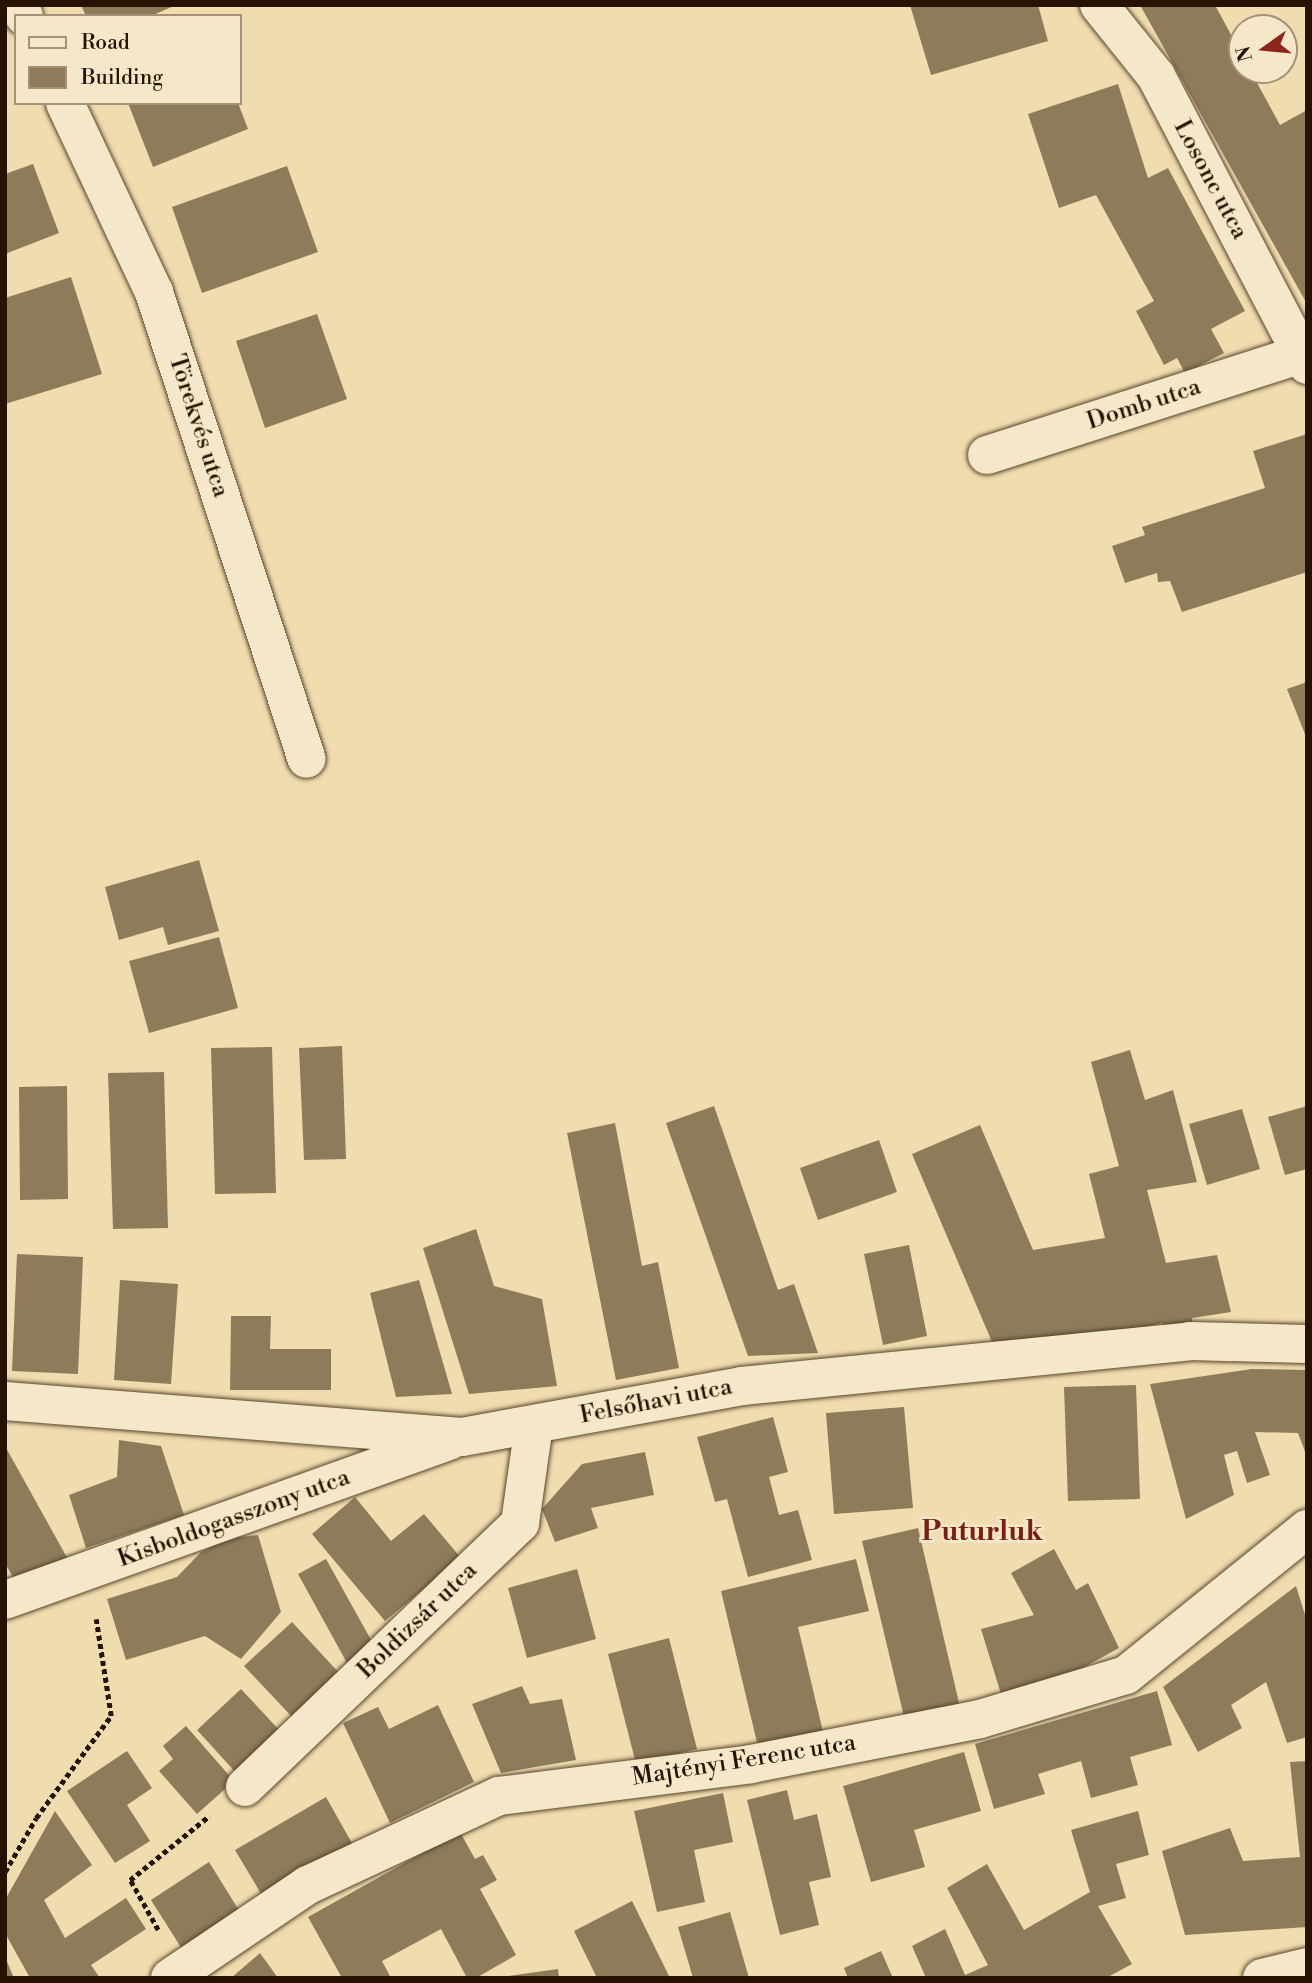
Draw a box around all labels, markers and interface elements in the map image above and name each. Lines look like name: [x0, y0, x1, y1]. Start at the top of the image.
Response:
legend: [14, 14, 242, 105]
north arrow: [1228, 14, 1298, 84]
text: Road: [81, 30, 130, 56]
text: N: [1231, 44, 1258, 64]
text: Building: [81, 65, 163, 91]
street label: Losonc utca: [1167, 115, 1253, 245]
street label: Törekvés utca: [161, 351, 235, 501]
street label: Domb utca: [1083, 373, 1205, 437]
street label: Felsőhavi utca: [577, 1373, 735, 1431]
street label: Kisboldogasszony utca: [114, 1464, 354, 1574]
district label: Puturluk: [921, 1515, 1043, 1549]
street label: Boldizsár utca: [352, 1557, 484, 1685]
street label: Majtényi Ferenc utca: [630, 1729, 858, 1793]

